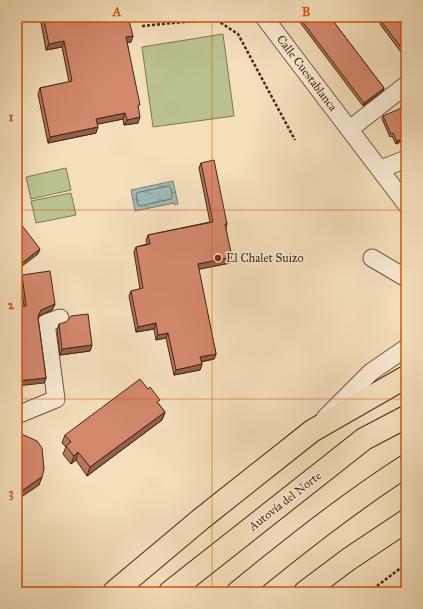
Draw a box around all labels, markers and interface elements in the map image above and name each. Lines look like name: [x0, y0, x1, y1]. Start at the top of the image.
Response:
text: A: [112, 4, 122, 20]
text: B: [302, 4, 311, 20]
street label: Calle Cuestablanca: [274, 32, 341, 114]
text: 1: [8, 109, 14, 125]
place label: El Chalet Suizo: [226, 251, 304, 265]
marker: El Chalet Suizo: [213, 253, 223, 263]
text: 2: [8, 297, 15, 313]
street label: Autovía del Norte: [245, 468, 324, 534]
text: 3: [8, 485, 14, 501]

